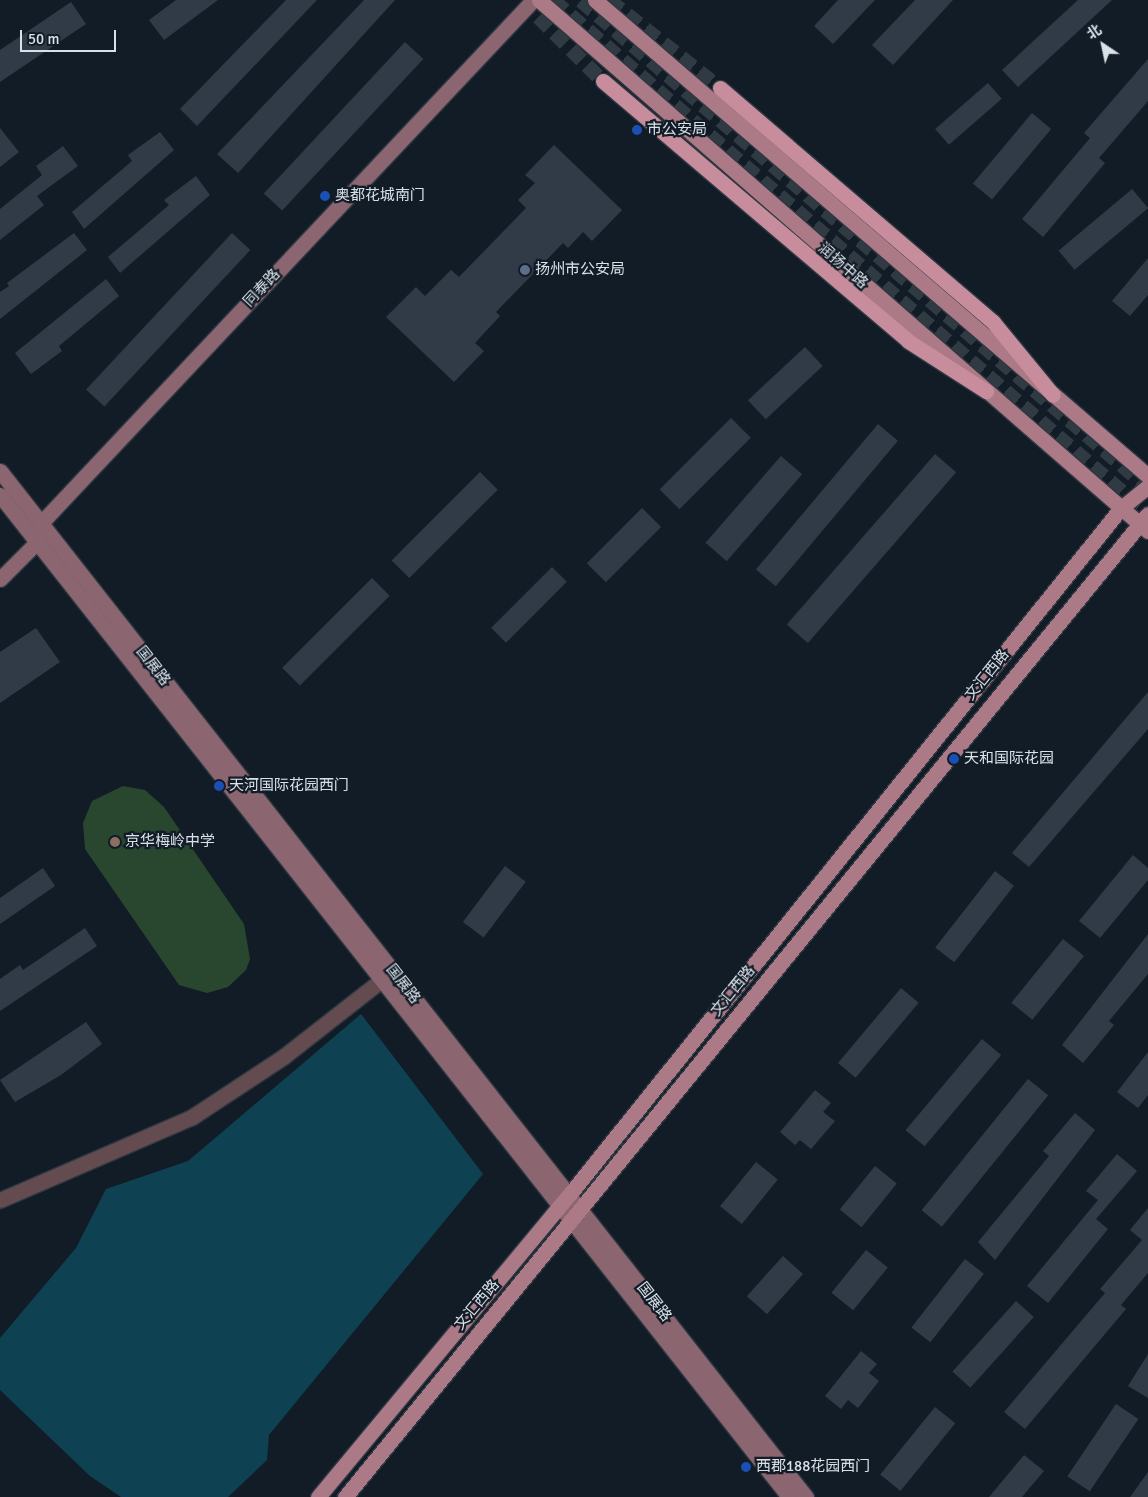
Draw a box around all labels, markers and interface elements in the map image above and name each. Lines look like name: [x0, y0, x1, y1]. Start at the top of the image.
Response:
scale bar: [22, 20, 119, 52]
north arrow: [1078, 20, 1128, 70]
text: 北: [1084, 21, 1105, 43]
text: 50 m: [28, 30, 59, 48]
place label: 市公安局: [647, 121, 707, 139]
marker: 市公安局: [631, 124, 643, 136]
place label: 奥都花城南门: [335, 187, 425, 205]
marker: 奥都花城南门: [319, 190, 331, 202]
street label: 润扬中路: [814, 240, 872, 292]
place label: 扬州市公安局: [535, 261, 625, 279]
marker: 扬州市公安局: [519, 264, 531, 276]
street label: 同泰路: [240, 265, 284, 311]
street label: 国展路: [132, 643, 174, 689]
street label: 文汇西路: [961, 646, 1013, 704]
place label: 天和国际花园: [964, 750, 1054, 768]
marker: 天和国际花园: [948, 753, 960, 765]
place label: 天河国际花园西门: [229, 777, 349, 795]
marker: 天河国际花园西门: [213, 780, 225, 792]
place label: 京华梅岭中学: [125, 833, 215, 851]
marker: 京华梅岭中学: [109, 836, 121, 848]
street label: 国展路: [382, 961, 424, 1007]
street label: 文汇西路: [707, 962, 759, 1020]
street label: 文汇西路: [451, 1276, 503, 1334]
street label: 国展路: [633, 1279, 675, 1325]
place label: 西郡188花园西门: [756, 1458, 870, 1476]
marker: 西郡188花园西门: [740, 1461, 752, 1473]

